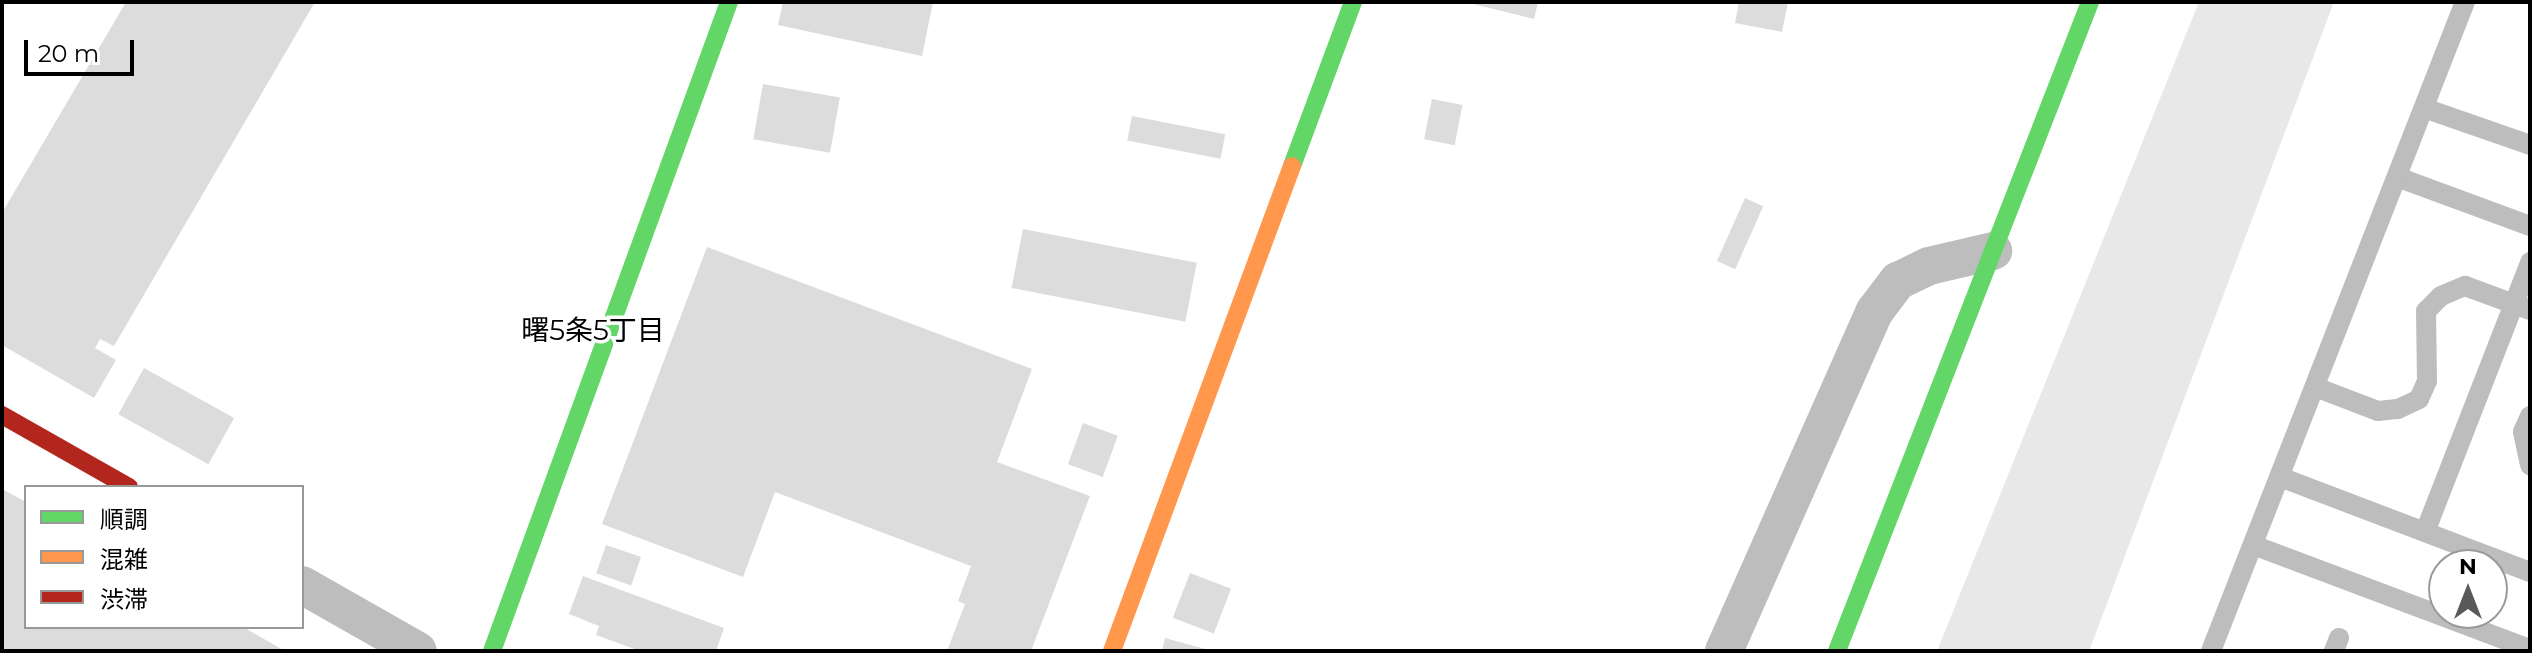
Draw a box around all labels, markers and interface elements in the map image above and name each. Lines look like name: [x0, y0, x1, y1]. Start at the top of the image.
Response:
scale bar: [28, 24, 138, 74]
text: 20 m: [38, 39, 99, 68]
district label: 曙5条5丁目: [521, 313, 665, 347]
legend: [24, 485, 304, 629]
text: 順調: [100, 505, 148, 534]
text: 混雑: [100, 545, 148, 574]
north arrow: [2428, 549, 2508, 629]
text: N: [2459, 553, 2477, 580]
text: 渋滞: [100, 585, 148, 614]

